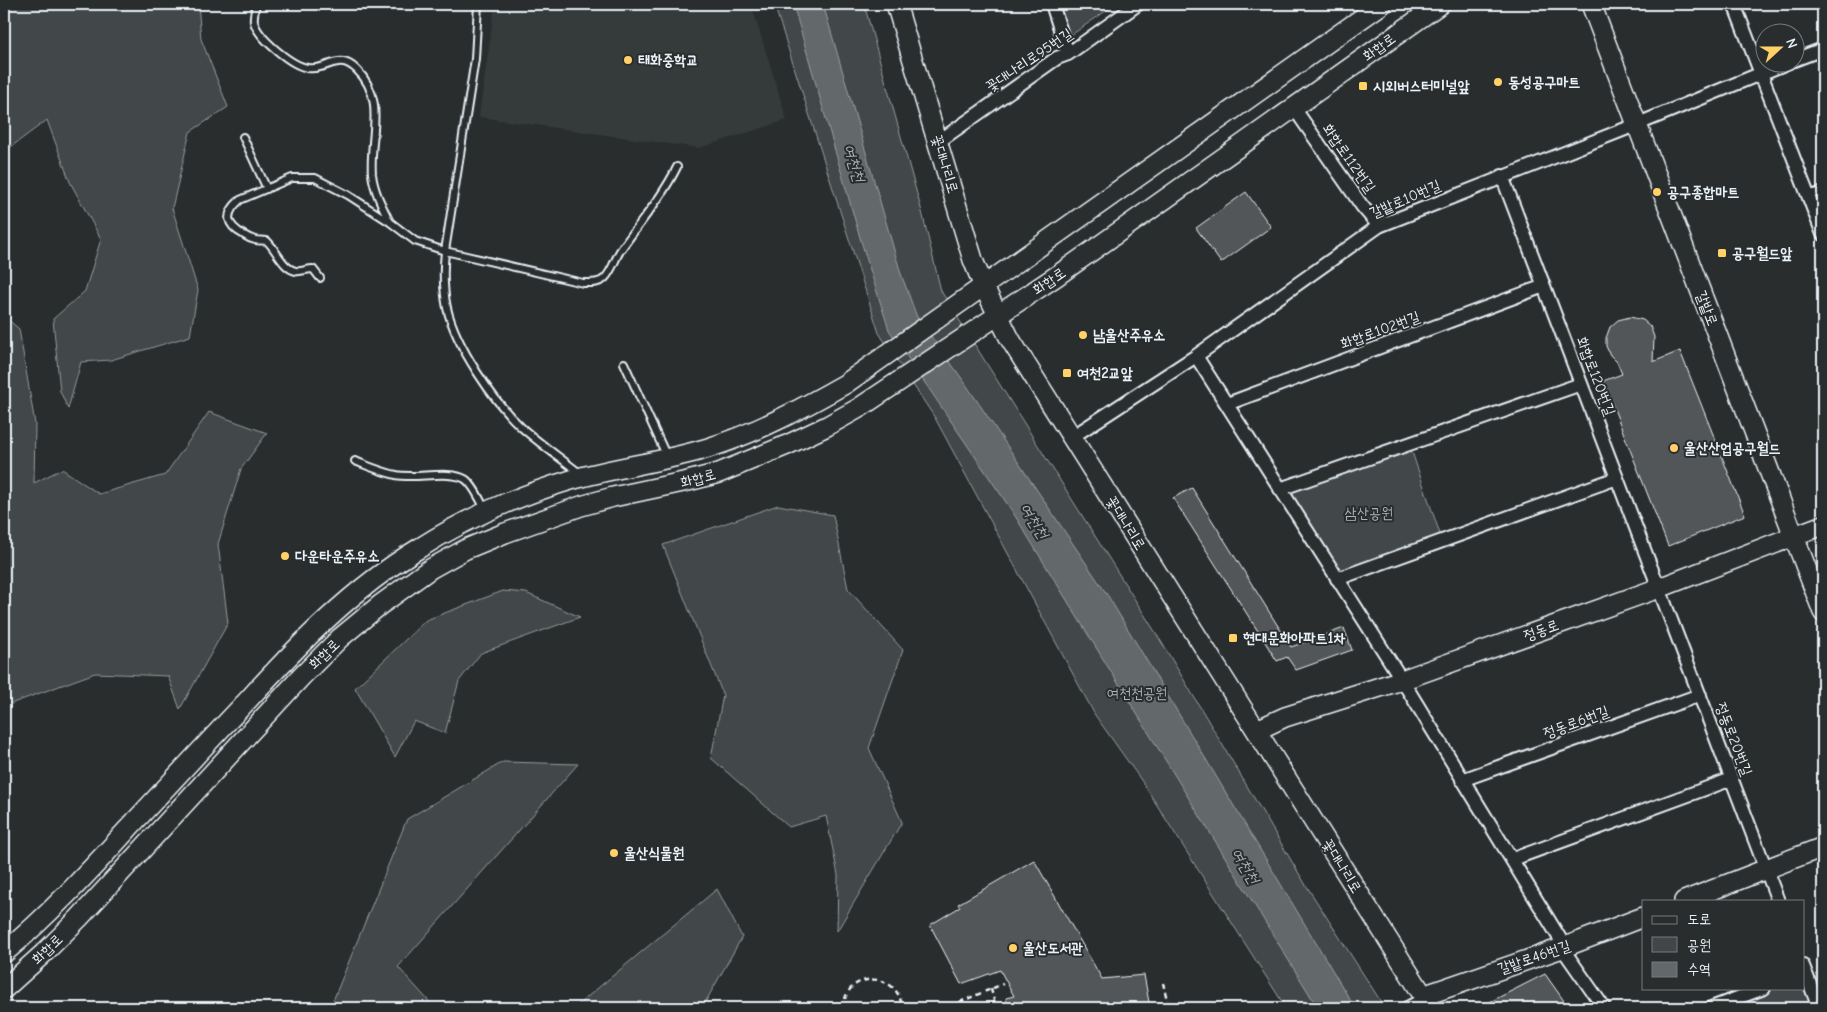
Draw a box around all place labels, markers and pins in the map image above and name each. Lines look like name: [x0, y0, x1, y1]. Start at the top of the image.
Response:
place label: 태화중학교: [638, 51, 698, 69]
marker: 태화중학교: [622, 54, 634, 66]
place label: 동성공구마트: [1508, 73, 1580, 91]
marker: 동성공구마트: [1492, 76, 1504, 88]
place label: 시외버스터미널앞: [1373, 77, 1470, 95]
marker: 시외버스터미널앞: [1357, 80, 1369, 92]
place label: 공구종합마트: [1667, 183, 1739, 201]
marker: 공구종합마트: [1651, 186, 1663, 198]
place label: 공구월드앞: [1732, 244, 1792, 262]
marker: 공구월드앞: [1716, 247, 1728, 259]
place label: 남울산주유소: [1093, 326, 1165, 344]
marker: 남울산주유소: [1077, 329, 1089, 341]
place label: 여천2교앞: [1077, 364, 1133, 382]
marker: 여천2교앞: [1061, 367, 1073, 379]
place label: 울산산업공구월드: [1684, 439, 1781, 457]
marker: 울산산업공구월드: [1668, 442, 1680, 454]
place label: 다운타운주유소: [295, 547, 380, 565]
marker: 다운타운주유소: [279, 550, 291, 562]
place label: 현대문화아파트1차: [1243, 629, 1345, 647]
marker: 현대문화아파트1차: [1227, 632, 1239, 644]
place label: 울산식물원: [624, 844, 684, 862]
marker: 울산식물원: [608, 847, 620, 859]
place label: 울산도서관: [1023, 939, 1083, 957]
marker: 울산도서관: [1007, 942, 1019, 954]

